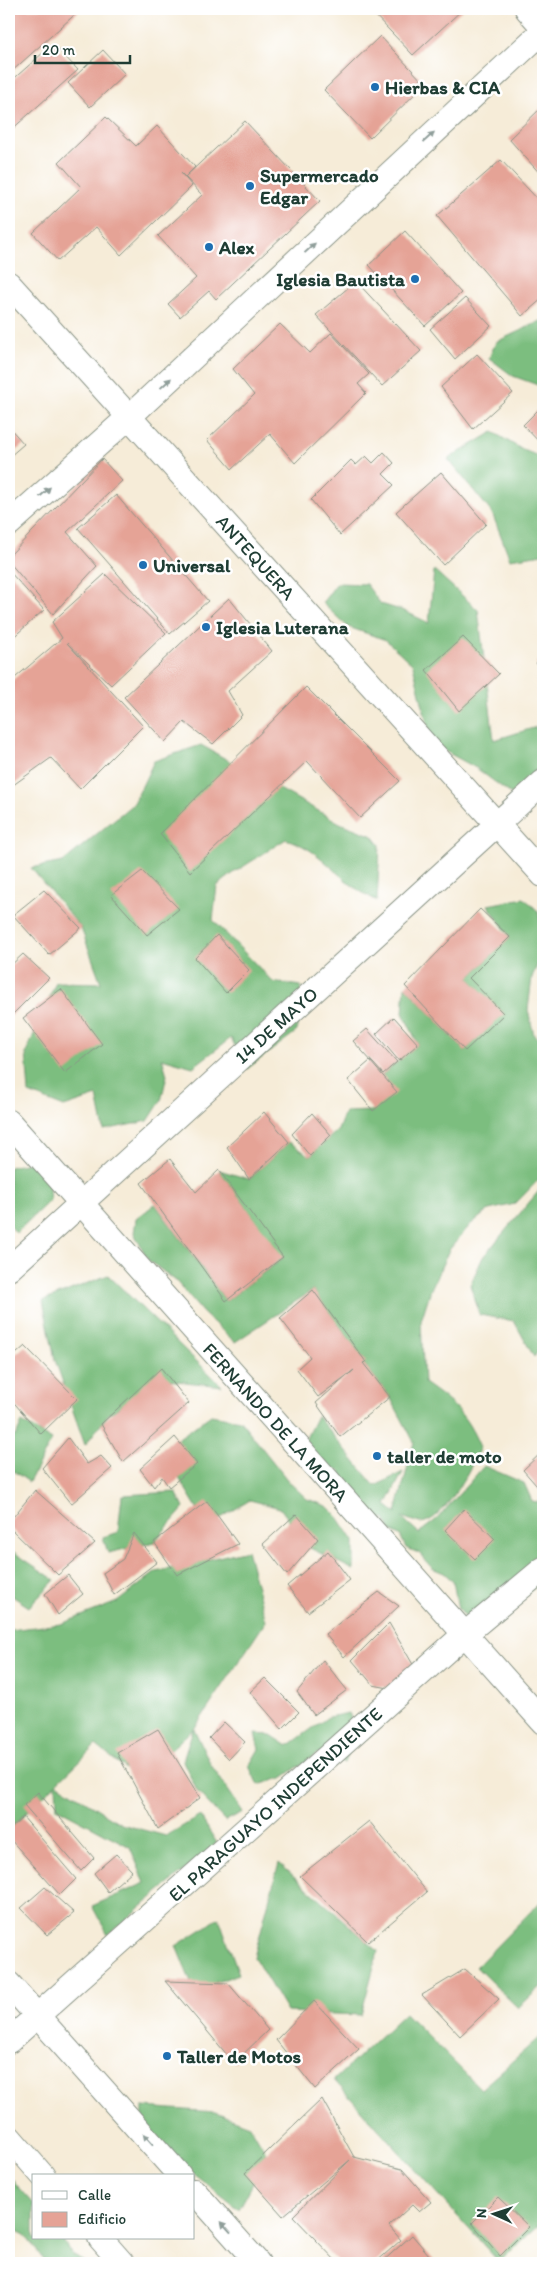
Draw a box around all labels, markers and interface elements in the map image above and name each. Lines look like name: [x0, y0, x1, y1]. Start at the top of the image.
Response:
scale bar: [35, 32, 130, 64]
text: 20 m: [42, 41, 76, 59]
place label: Hierbas & CIA: [385, 76, 501, 99]
marker: Hierbas & CIA: [369, 81, 381, 93]
one-way arrow: [423, 131, 435, 143]
place label: Supermercado Edgar: [260, 164, 379, 209]
marker: Supermercado Edgar: [244, 180, 256, 192]
place label: Alex: [218, 236, 255, 259]
marker: Alex: [203, 241, 215, 253]
one-way arrow: [304, 242, 316, 254]
place label: Iglesia Bautista: [276, 268, 406, 291]
marker: Iglesia Bautista: [409, 273, 421, 285]
one-way arrow: [159, 377, 171, 389]
one-way arrow: [39, 486, 52, 497]
street label: ANTEQUERA: [211, 510, 300, 605]
place label: Universal: [153, 554, 231, 577]
marker: Universal: [137, 559, 149, 571]
place label: Iglesia Luterana: [216, 616, 350, 639]
marker: Iglesia Luterana: [200, 621, 212, 633]
street label: 14 DE MAYO: [230, 982, 323, 1069]
street label: FERNANDO DE LA MORA: [198, 1338, 353, 1507]
place label: taller de moto: [387, 1445, 502, 1468]
marker: taller de moto: [371, 1450, 383, 1462]
street label: EL PARAGUAYO INDEPENDIENTE: [164, 1702, 387, 1906]
place label: Taller de Motos: [176, 2045, 302, 2068]
marker: Taller de Motos: [161, 2050, 173, 2062]
one-way arrow: [142, 2133, 153, 2146]
legend: [32, 2174, 195, 2240]
text: Calle: [78, 2186, 111, 2204]
north arrow: [470, 2190, 520, 2240]
text: N: [473, 2208, 490, 2219]
text: Edificio: [78, 2210, 126, 2228]
one-way arrow: [220, 2222, 232, 2234]

